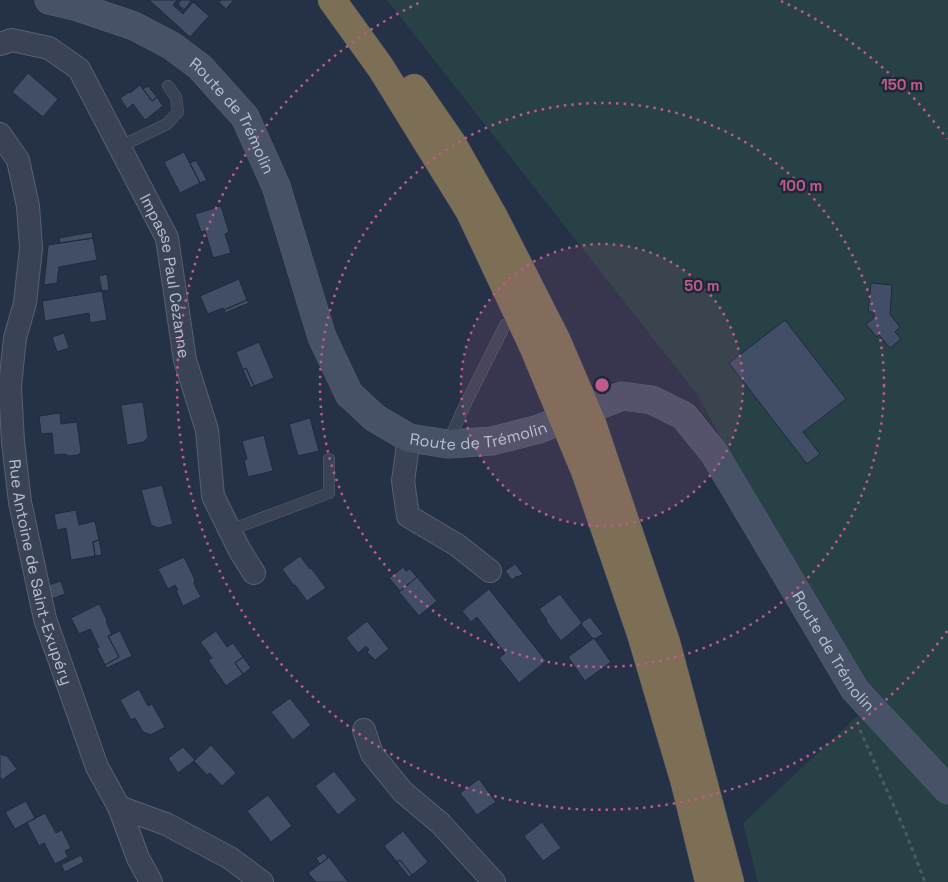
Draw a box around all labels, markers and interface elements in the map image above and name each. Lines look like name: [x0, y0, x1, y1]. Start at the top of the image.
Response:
street label: Route de Trémolin: [185, 53, 279, 177]
text: 150 m: [881, 75, 923, 94]
text: 100 m: [780, 176, 822, 195]
street label: Impasse Paul Cézanne: [135, 190, 195, 360]
text: 50 m: [684, 276, 720, 295]
centre of rings: [593, 376, 611, 394]
street label: Route de Trémolin: [408, 417, 550, 455]
street label: Rue Antoine de Saint-Exupéry: [4, 458, 77, 688]
street label: Route de Trémolin: [787, 587, 879, 716]

